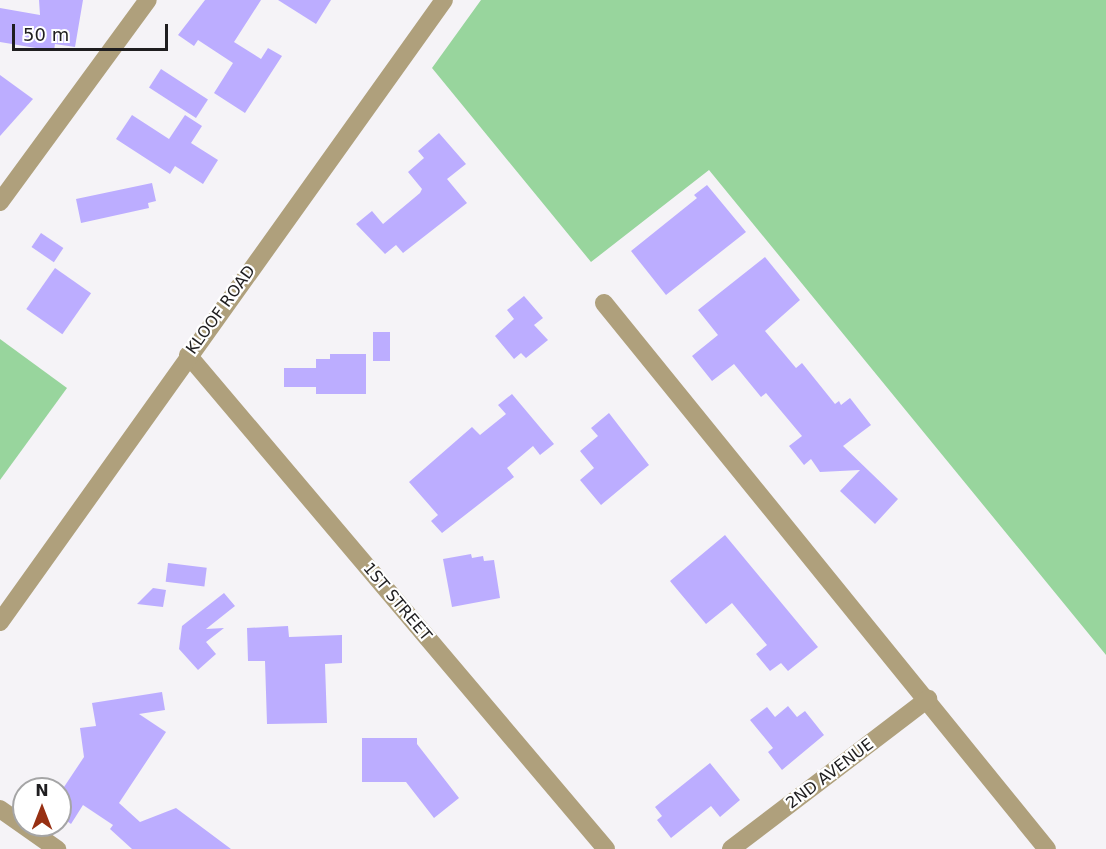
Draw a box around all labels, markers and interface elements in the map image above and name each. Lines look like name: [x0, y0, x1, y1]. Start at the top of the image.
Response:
scale bar: [15, 12, 171, 50]
text: 50 m: [23, 24, 69, 45]
street label: KLOOF ROAD: [182, 262, 260, 358]
street label: 1ST STREET: [359, 559, 435, 645]
street label: 2ND AVENUE: [783, 735, 877, 813]
north arrow: [12, 777, 72, 837]
text: N: [35, 781, 49, 800]

